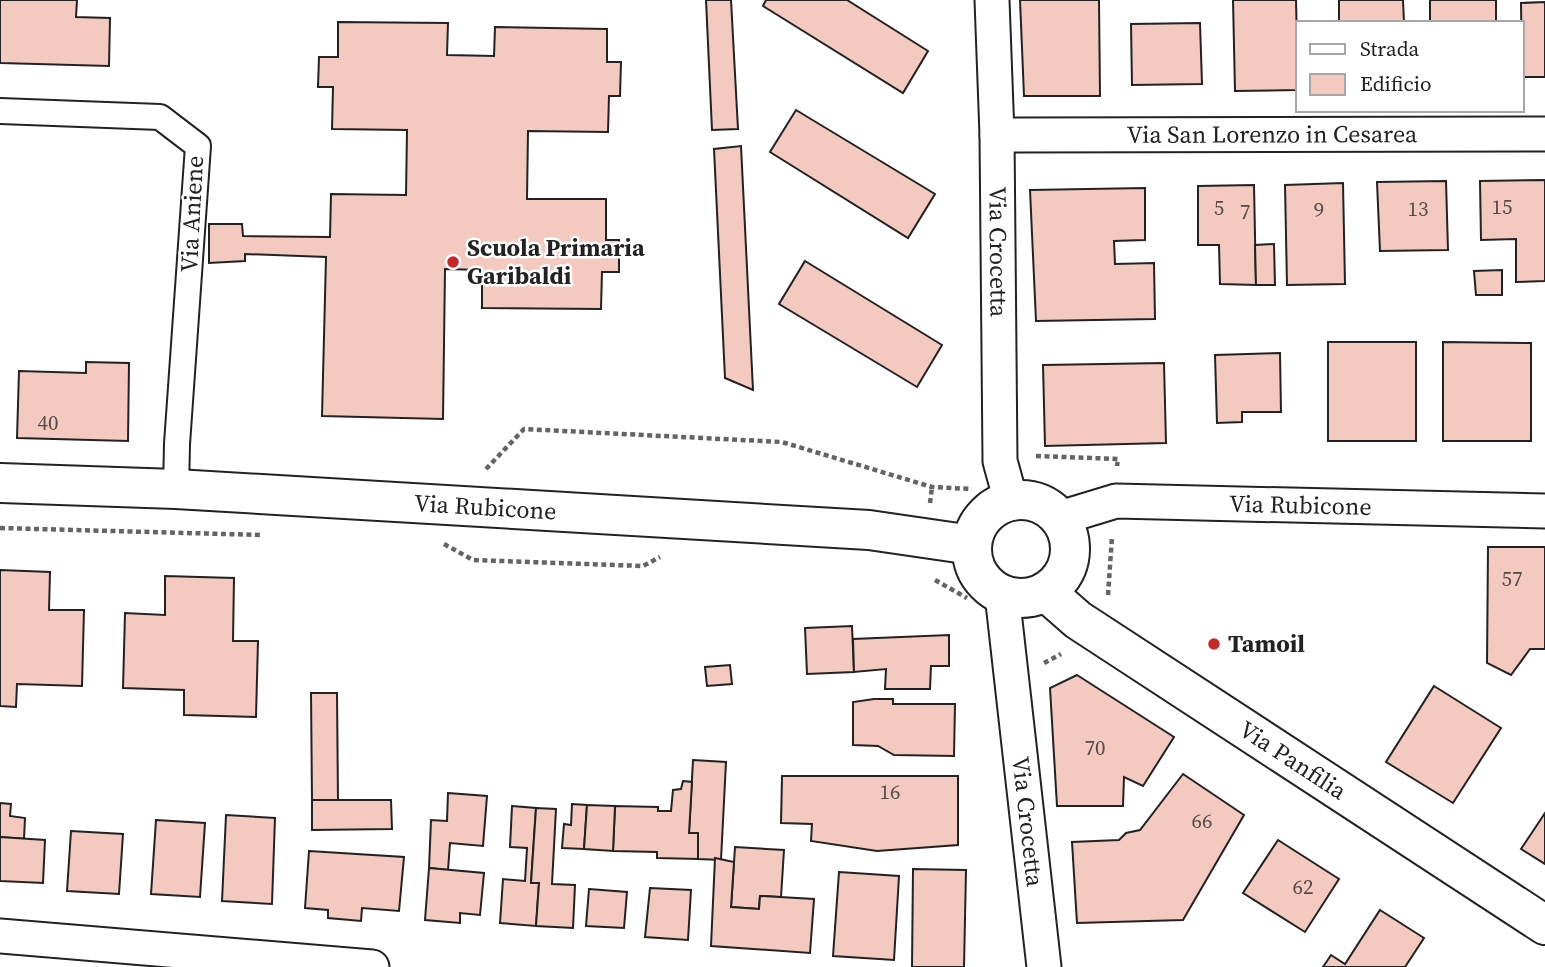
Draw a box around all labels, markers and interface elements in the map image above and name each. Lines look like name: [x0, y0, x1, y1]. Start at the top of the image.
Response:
legend: [1296, 21, 1524, 112]
text: Strada: [1360, 34, 1419, 63]
text: Edificio: [1360, 69, 1432, 98]
street label: Via San Lorenzo in Cesarea: [1127, 117, 1418, 151]
street label: Via Aniene: [172, 155, 211, 273]
street label: Via Crocetta: [981, 186, 1016, 318]
house number: 15: [1492, 192, 1513, 221]
house number: 5: [1214, 193, 1224, 222]
house number: 13: [1408, 194, 1429, 223]
house number: 9: [1314, 195, 1324, 224]
house number: 7: [1240, 197, 1250, 226]
place label: Scuola Primaria Garibaldi: [467, 231, 645, 292]
marker: Scuola Primaria Garibaldi: [445, 254, 461, 270]
house number: 40: [38, 408, 59, 437]
street label: Via Rubicone: [413, 486, 558, 527]
street label: Via Rubicone: [1229, 487, 1372, 523]
house number: 57: [1502, 564, 1523, 593]
place label: Tamoil: [1228, 627, 1305, 660]
marker: Tamoil: [1206, 636, 1222, 652]
street label: Via Panfilia: [1233, 713, 1354, 808]
house number: 70: [1085, 733, 1106, 762]
street label: Via Crocetta: [1004, 755, 1052, 889]
house number: 16: [880, 777, 901, 806]
house number: 66: [1192, 806, 1213, 835]
house number: 62: [1293, 872, 1314, 901]

